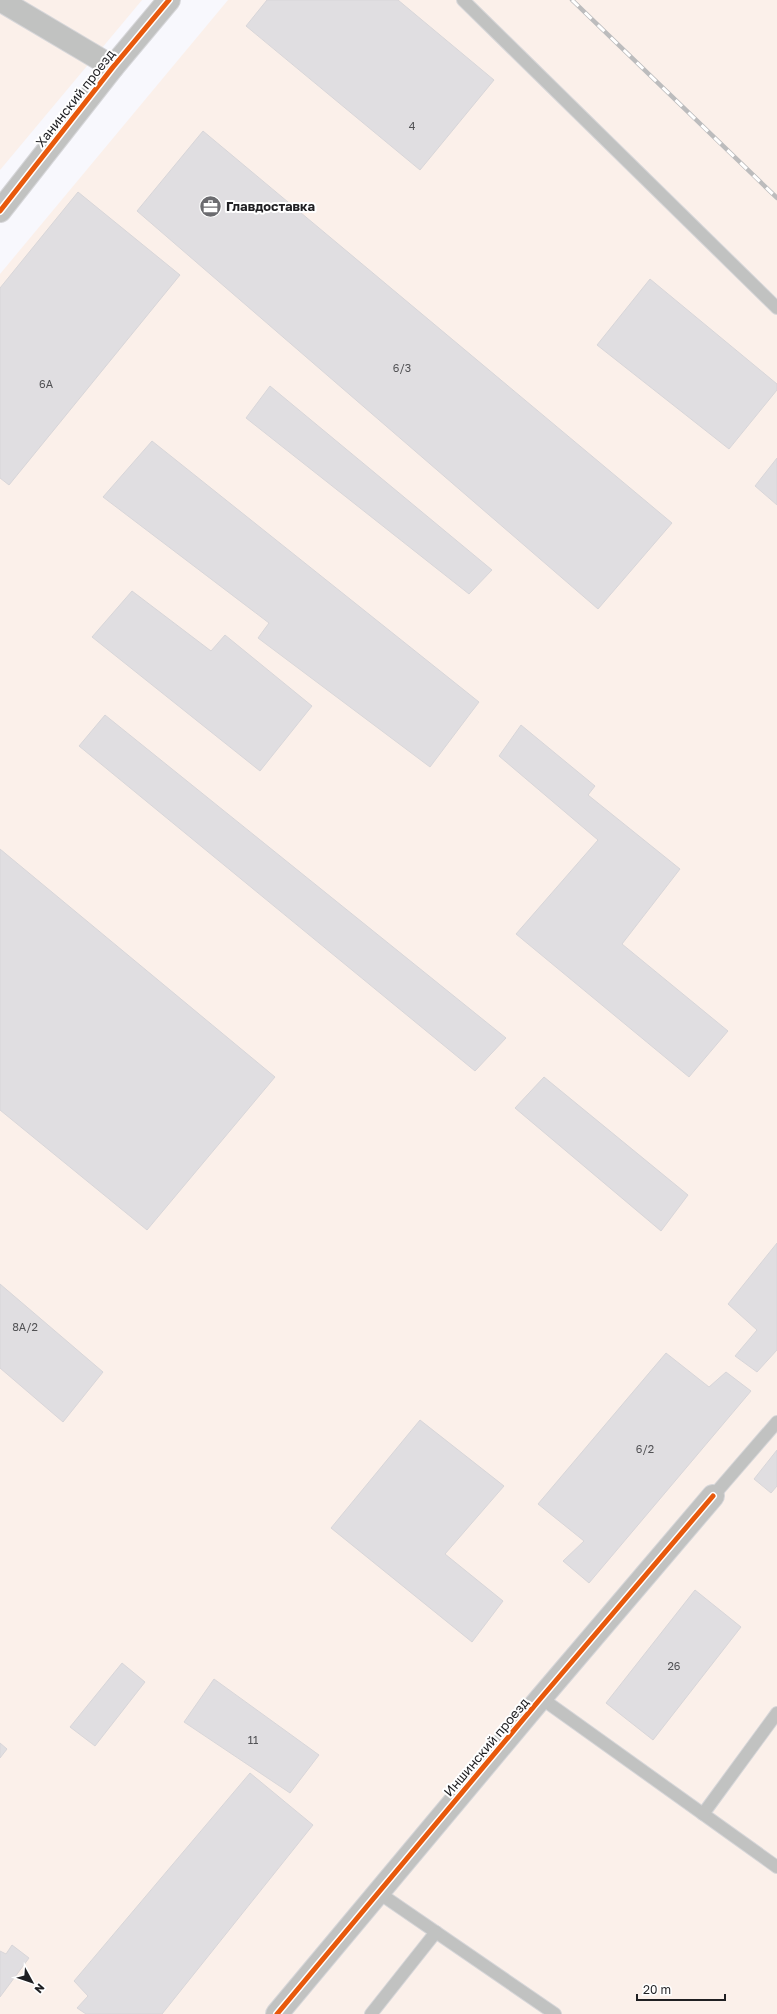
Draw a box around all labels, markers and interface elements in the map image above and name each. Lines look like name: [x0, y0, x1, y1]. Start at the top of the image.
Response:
street label: Ханинский проезд: [32, 46, 118, 150]
house number: 4: [409, 119, 416, 132]
office icon: Главдоставка: [197, 193, 223, 219]
place label: Главдоставка: [226, 198, 315, 214]
house number: 6/3: [393, 361, 411, 374]
house number: 6А: [39, 377, 54, 390]
house number: 8А/2: [12, 1320, 38, 1333]
house number: 6/2: [636, 1442, 654, 1455]
house number: 26: [667, 1659, 681, 1672]
street label: Иншинский проезд: [440, 1694, 532, 1800]
house number: 11: [248, 1733, 258, 1746]
north arrow: [12, 1962, 52, 2002]
scale bar: [637, 1976, 725, 2002]
text: N: [32, 1981, 48, 1996]
text: 20 m: [643, 1982, 671, 1997]

